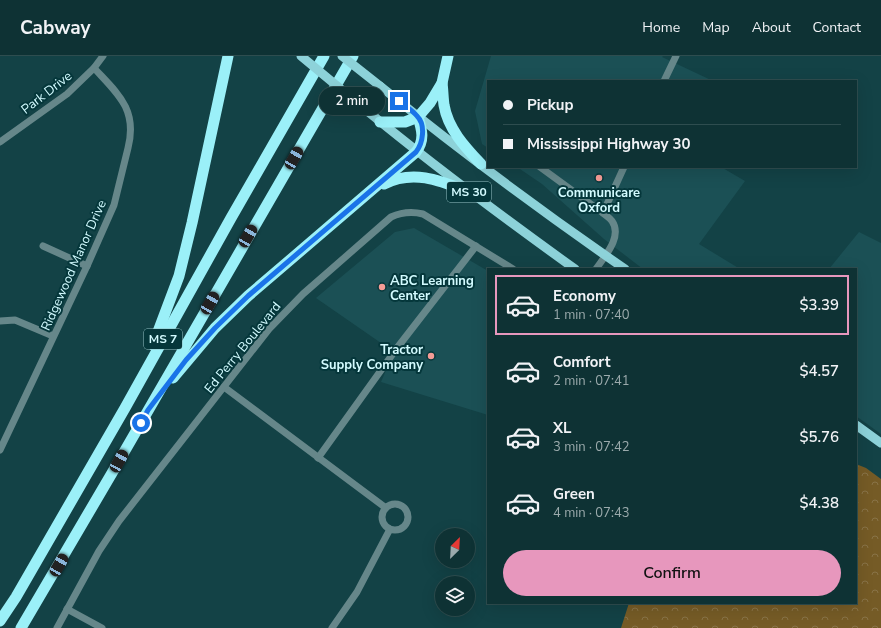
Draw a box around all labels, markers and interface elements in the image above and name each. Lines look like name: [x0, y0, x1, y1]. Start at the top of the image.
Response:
text: Cabway: [20, 15, 90, 41]
text: Home: [642, 18, 680, 37]
text: Map: [702, 18, 730, 37]
text: About: [752, 18, 791, 37]
text: Contact: [813, 18, 861, 37]
street label: Park Drive: [17, 67, 76, 118]
callout: 2 min: [319, 87, 385, 115]
text: 2 min: [335, 92, 369, 110]
route end: [390, 92, 408, 110]
text: Pickup: [527, 95, 573, 115]
text: Mississippi Highway 30: [527, 134, 691, 154]
car: [283, 145, 305, 171]
marker: Communicare Oxford: [594, 173, 604, 183]
road number: MS 30: [447, 182, 491, 202]
place label: Communicare Oxford: [558, 184, 640, 217]
street label: Ridgewood Manor Drive: [37, 197, 111, 334]
car: [237, 223, 259, 249]
place label: ABC Learning Center: [390, 272, 474, 305]
marker: ABC Learning Center: [377, 282, 387, 292]
text: Economy: [553, 286, 616, 306]
icon: car: [505, 287, 541, 323]
car: [199, 290, 221, 316]
text: $3.39: [799, 295, 839, 315]
street label: Ed Perry Boulevard: [200, 298, 285, 397]
text: 1 min · 07:40: [553, 306, 629, 324]
road number: MS 7: [144, 329, 182, 349]
place label: Tractor Supply Company: [321, 341, 424, 374]
marker: Tractor Supply Company: [426, 351, 436, 361]
text: Comfort: [553, 352, 610, 372]
icon: car: [505, 353, 541, 389]
text: $4.57: [799, 361, 839, 381]
text: 2 min · 07:41: [553, 372, 629, 390]
route start: [132, 414, 150, 432]
text: XL: [553, 418, 572, 438]
icon: car: [505, 419, 541, 455]
text: $5.76: [799, 427, 839, 447]
text: 3 min · 07:42: [553, 438, 629, 456]
car: [108, 448, 130, 474]
text: Green: [553, 484, 595, 504]
icon: car: [505, 485, 541, 521]
text: $4.38: [799, 493, 839, 513]
text: 4 min · 07:43: [553, 504, 629, 522]
north arrow: [435, 528, 475, 568]
map controls: [435, 528, 475, 616]
button: Confirm: [503, 550, 841, 596]
car: [48, 552, 70, 578]
button: layers: [435, 576, 475, 616]

